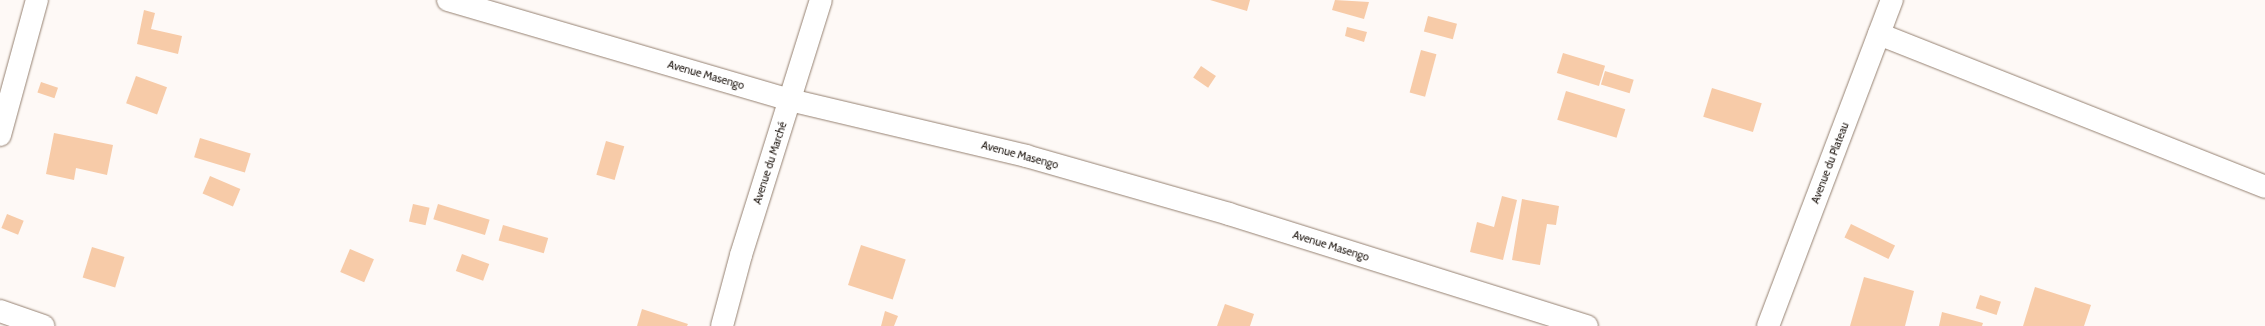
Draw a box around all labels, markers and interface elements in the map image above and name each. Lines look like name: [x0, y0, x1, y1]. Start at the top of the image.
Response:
street label: Avenue Masengo: [666, 58, 746, 92]
street label: Avenue du Marché: [750, 120, 790, 206]
street label: Avenue du Plateau: [1808, 120, 1852, 206]
street label: Avenue Masengo: [980, 138, 1060, 172]
street label: Avenue Masengo: [1291, 228, 1371, 264]

